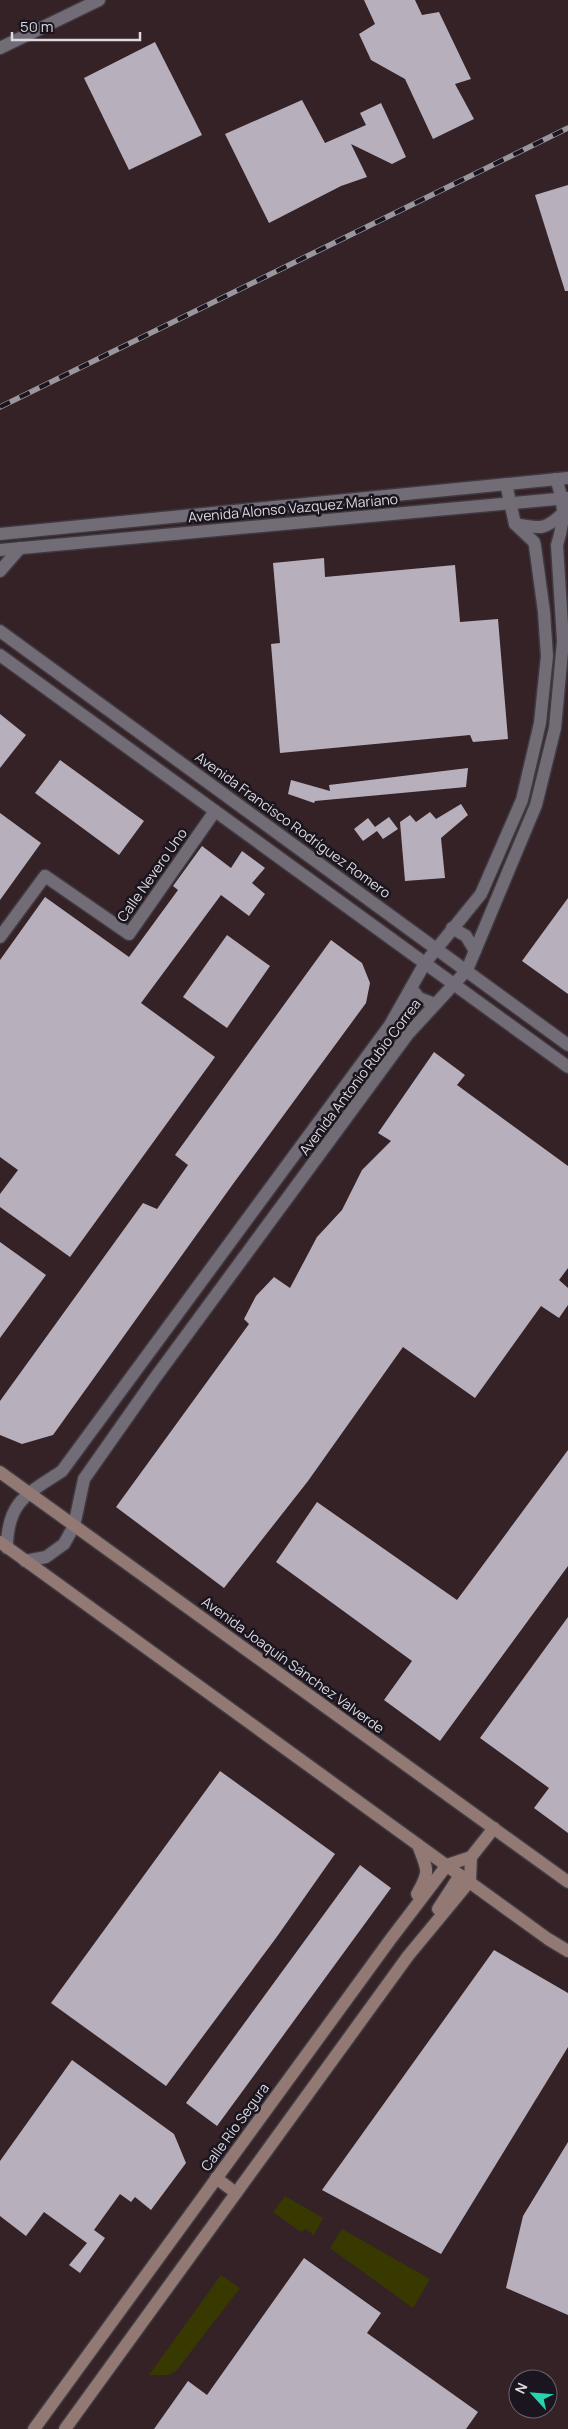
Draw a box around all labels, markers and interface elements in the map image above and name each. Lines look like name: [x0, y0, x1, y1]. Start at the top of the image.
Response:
scale bar: [12, 10, 140, 42]
text: 50 m: [20, 16, 54, 37]
street label: Avenida Alonso Vazquez Mariano: [187, 489, 399, 526]
street label: Avenida Francisco Rodríguez Romero: [192, 747, 395, 902]
street label: Calle Nevero Uno: [112, 824, 191, 925]
street label: Avenida Antonio Rubio Correa: [295, 995, 425, 1159]
street label: Avenida Joaquín Sánchez Valverde: [198, 1592, 388, 1737]
street label: Calle Río Segura: [196, 2079, 273, 2175]
north arrow: [508, 2369, 558, 2419]
text: N: [510, 2379, 532, 2397]

